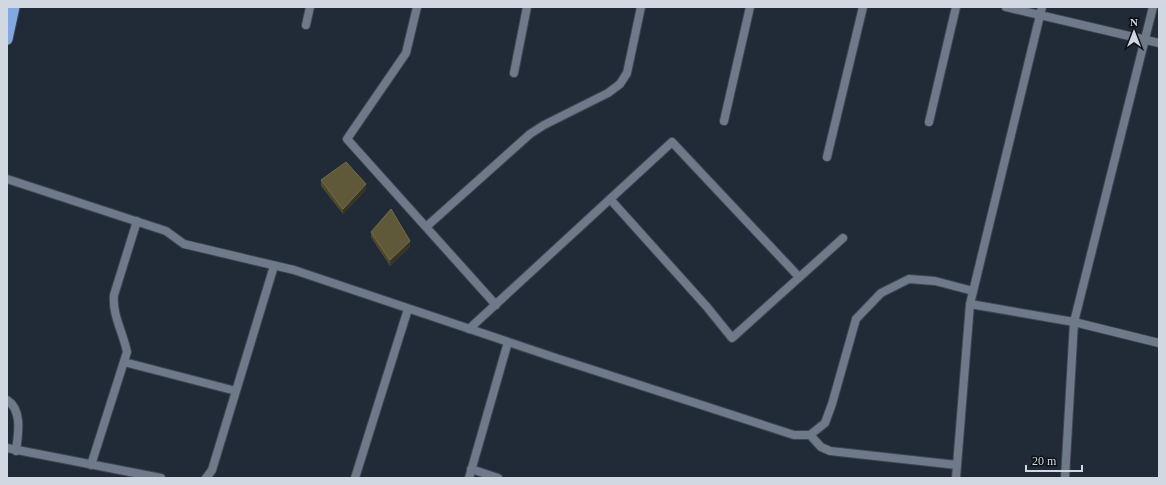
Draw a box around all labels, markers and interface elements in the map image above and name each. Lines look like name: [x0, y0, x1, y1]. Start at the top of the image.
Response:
north arrow: [1114, 12, 1154, 52]
text: N: [1130, 16, 1138, 28]
scale bar: [1026, 447, 1082, 473]
text: 20 m: [1032, 454, 1057, 468]

